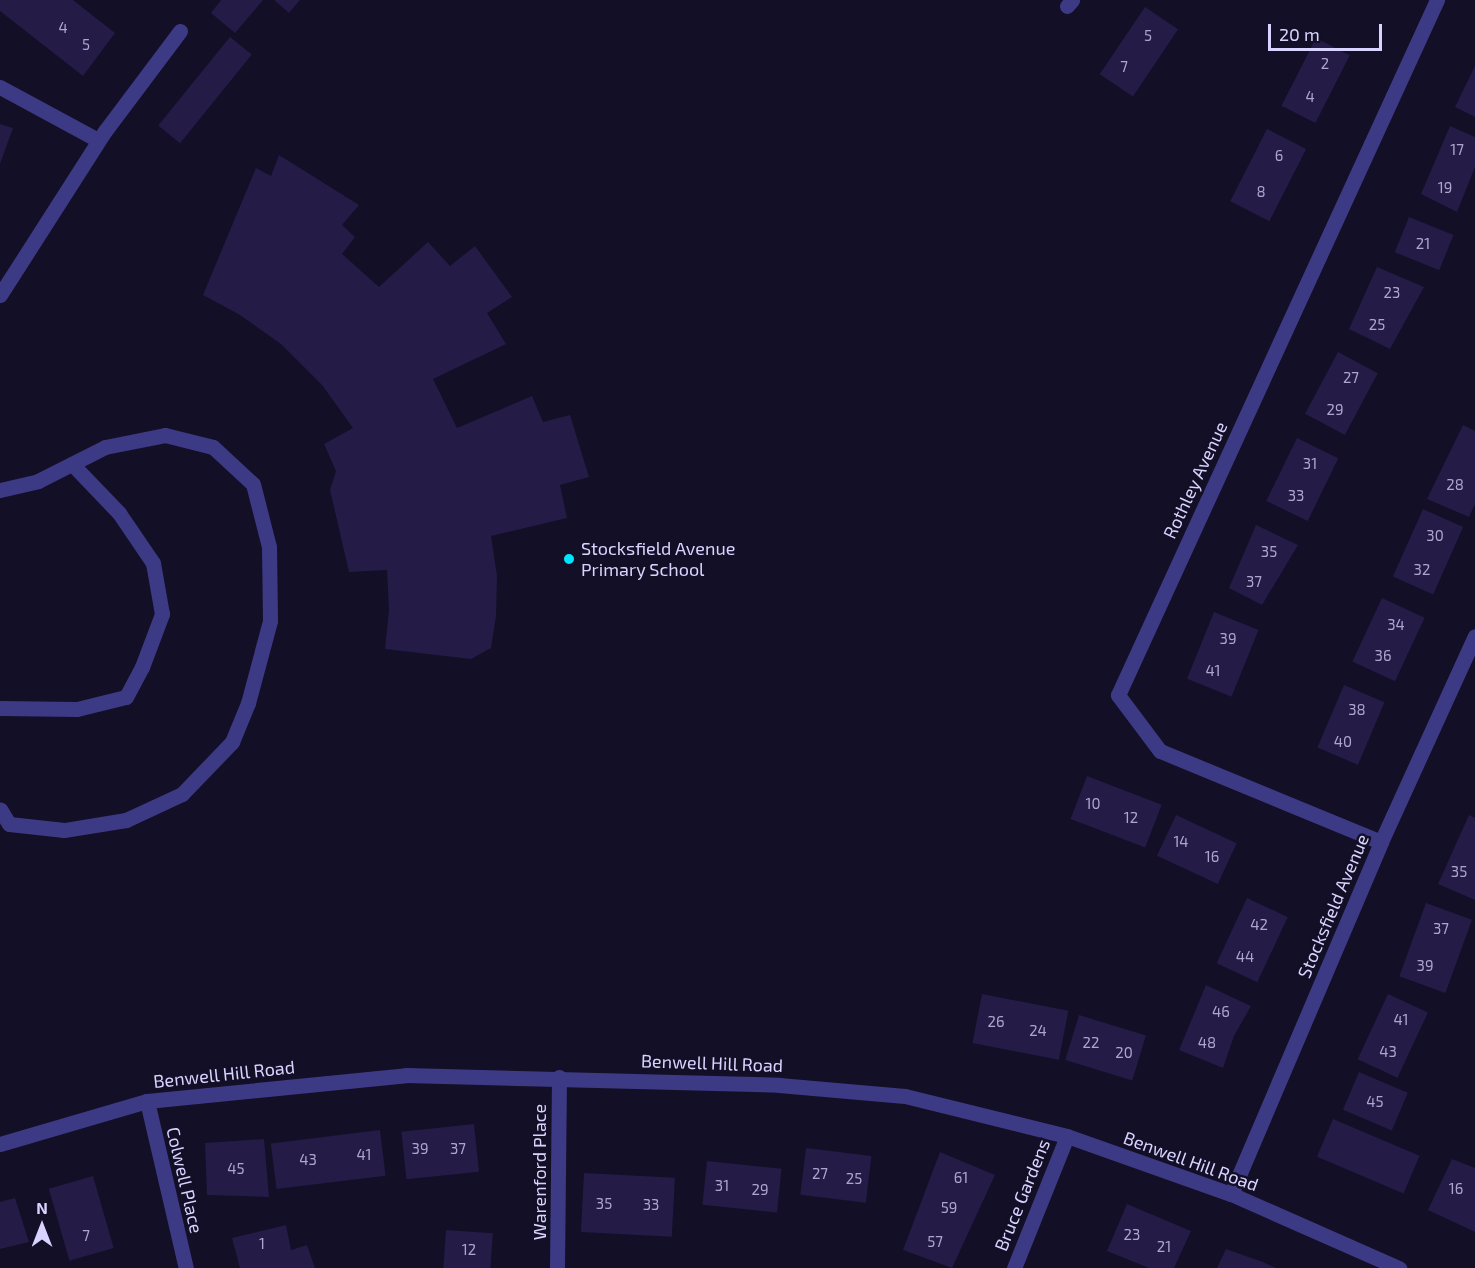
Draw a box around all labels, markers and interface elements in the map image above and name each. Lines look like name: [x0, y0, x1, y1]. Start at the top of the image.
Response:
scale bar: [1271, 12, 1385, 50]
house number: 4: [58, 19, 68, 37]
text: 20 m: [1279, 23, 1320, 45]
house number: 5: [1144, 27, 1152, 45]
house number: 5: [82, 36, 90, 54]
house number: 2: [1321, 55, 1329, 73]
house number: 7: [1120, 58, 1128, 76]
house number: 4: [1305, 88, 1315, 106]
house number: 17: [1450, 141, 1464, 159]
house number: 6: [1275, 147, 1283, 165]
house number: 19: [1438, 179, 1452, 197]
house number: 8: [1256, 183, 1266, 201]
house number: 21: [1416, 235, 1430, 253]
house number: 23: [1384, 284, 1400, 302]
house number: 25: [1369, 316, 1385, 334]
house number: 27: [1343, 369, 1359, 387]
house number: 29: [1326, 401, 1344, 419]
street label: Rothley Avenue: [1158, 418, 1232, 542]
house number: 31: [1303, 455, 1317, 473]
house number: 28: [1446, 476, 1464, 494]
house number: 33: [1288, 487, 1304, 505]
house number: 30: [1426, 527, 1444, 545]
place label: Stocksfield Avenue Primary School: [581, 538, 736, 580]
house number: 35: [1261, 543, 1277, 561]
marker: Stocksfield Avenue Primary School: [562, 552, 576, 566]
house number: 32: [1414, 561, 1430, 579]
house number: 37: [1246, 573, 1262, 591]
house number: 34: [1387, 616, 1405, 634]
house number: 39: [1220, 630, 1236, 648]
house number: 36: [1375, 647, 1391, 665]
house number: 41: [1205, 662, 1221, 680]
house number: 38: [1348, 701, 1366, 719]
house number: 40: [1334, 733, 1352, 751]
house number: 10: [1085, 795, 1101, 813]
house number: 12: [1124, 809, 1138, 827]
street label: Stocksfield Avenue: [1293, 831, 1373, 981]
house number: 14: [1173, 833, 1189, 851]
house number: 16: [1205, 848, 1219, 866]
house number: 35: [1451, 863, 1467, 881]
house number: 42: [1250, 916, 1268, 934]
house number: 37: [1433, 920, 1449, 938]
house number: 44: [1236, 948, 1254, 966]
house number: 39: [1417, 957, 1433, 975]
house number: 46: [1212, 1003, 1230, 1021]
house number: 41: [1393, 1011, 1409, 1029]
house number: 26: [987, 1013, 1005, 1031]
house number: 24: [1029, 1022, 1047, 1040]
house number: 22: [1083, 1034, 1099, 1052]
house number: 48: [1198, 1034, 1216, 1052]
house number: 43: [1379, 1043, 1397, 1061]
house number: 20: [1115, 1044, 1133, 1062]
street label: Benwell Hill Road: [640, 1050, 784, 1076]
street label: Benwell Hill Road: [152, 1056, 296, 1092]
house number: 45: [1366, 1093, 1384, 1111]
street label: Warenford Place: [528, 1104, 550, 1240]
street label: Colwell Place: [162, 1125, 208, 1235]
street label: Benwell Hill Road: [1120, 1126, 1262, 1196]
street label: Bruce Gardens: [990, 1136, 1054, 1254]
house number: 39: [412, 1140, 428, 1158]
house number: 37: [450, 1140, 466, 1158]
house number: 41: [356, 1146, 372, 1164]
house number: 43: [299, 1151, 317, 1169]
house number: 45: [227, 1160, 245, 1178]
house number: 27: [812, 1165, 828, 1183]
house number: 61: [954, 1169, 968, 1187]
house number: 25: [846, 1170, 862, 1188]
house number: 31: [715, 1177, 729, 1195]
house number: 16: [1449, 1180, 1463, 1198]
house number: 29: [751, 1181, 769, 1199]
house number: 35: [596, 1195, 612, 1213]
north arrow: [12, 1196, 72, 1256]
house number: 33: [643, 1196, 659, 1214]
text: N: [36, 1198, 48, 1217]
house number: 59: [941, 1199, 957, 1217]
house number: 23: [1124, 1226, 1140, 1244]
house number: 7: [82, 1227, 90, 1245]
house number: 57: [927, 1233, 943, 1251]
house number: 1: [259, 1235, 265, 1253]
house number: 21: [1157, 1238, 1171, 1256]
house number: 12: [462, 1241, 476, 1259]

